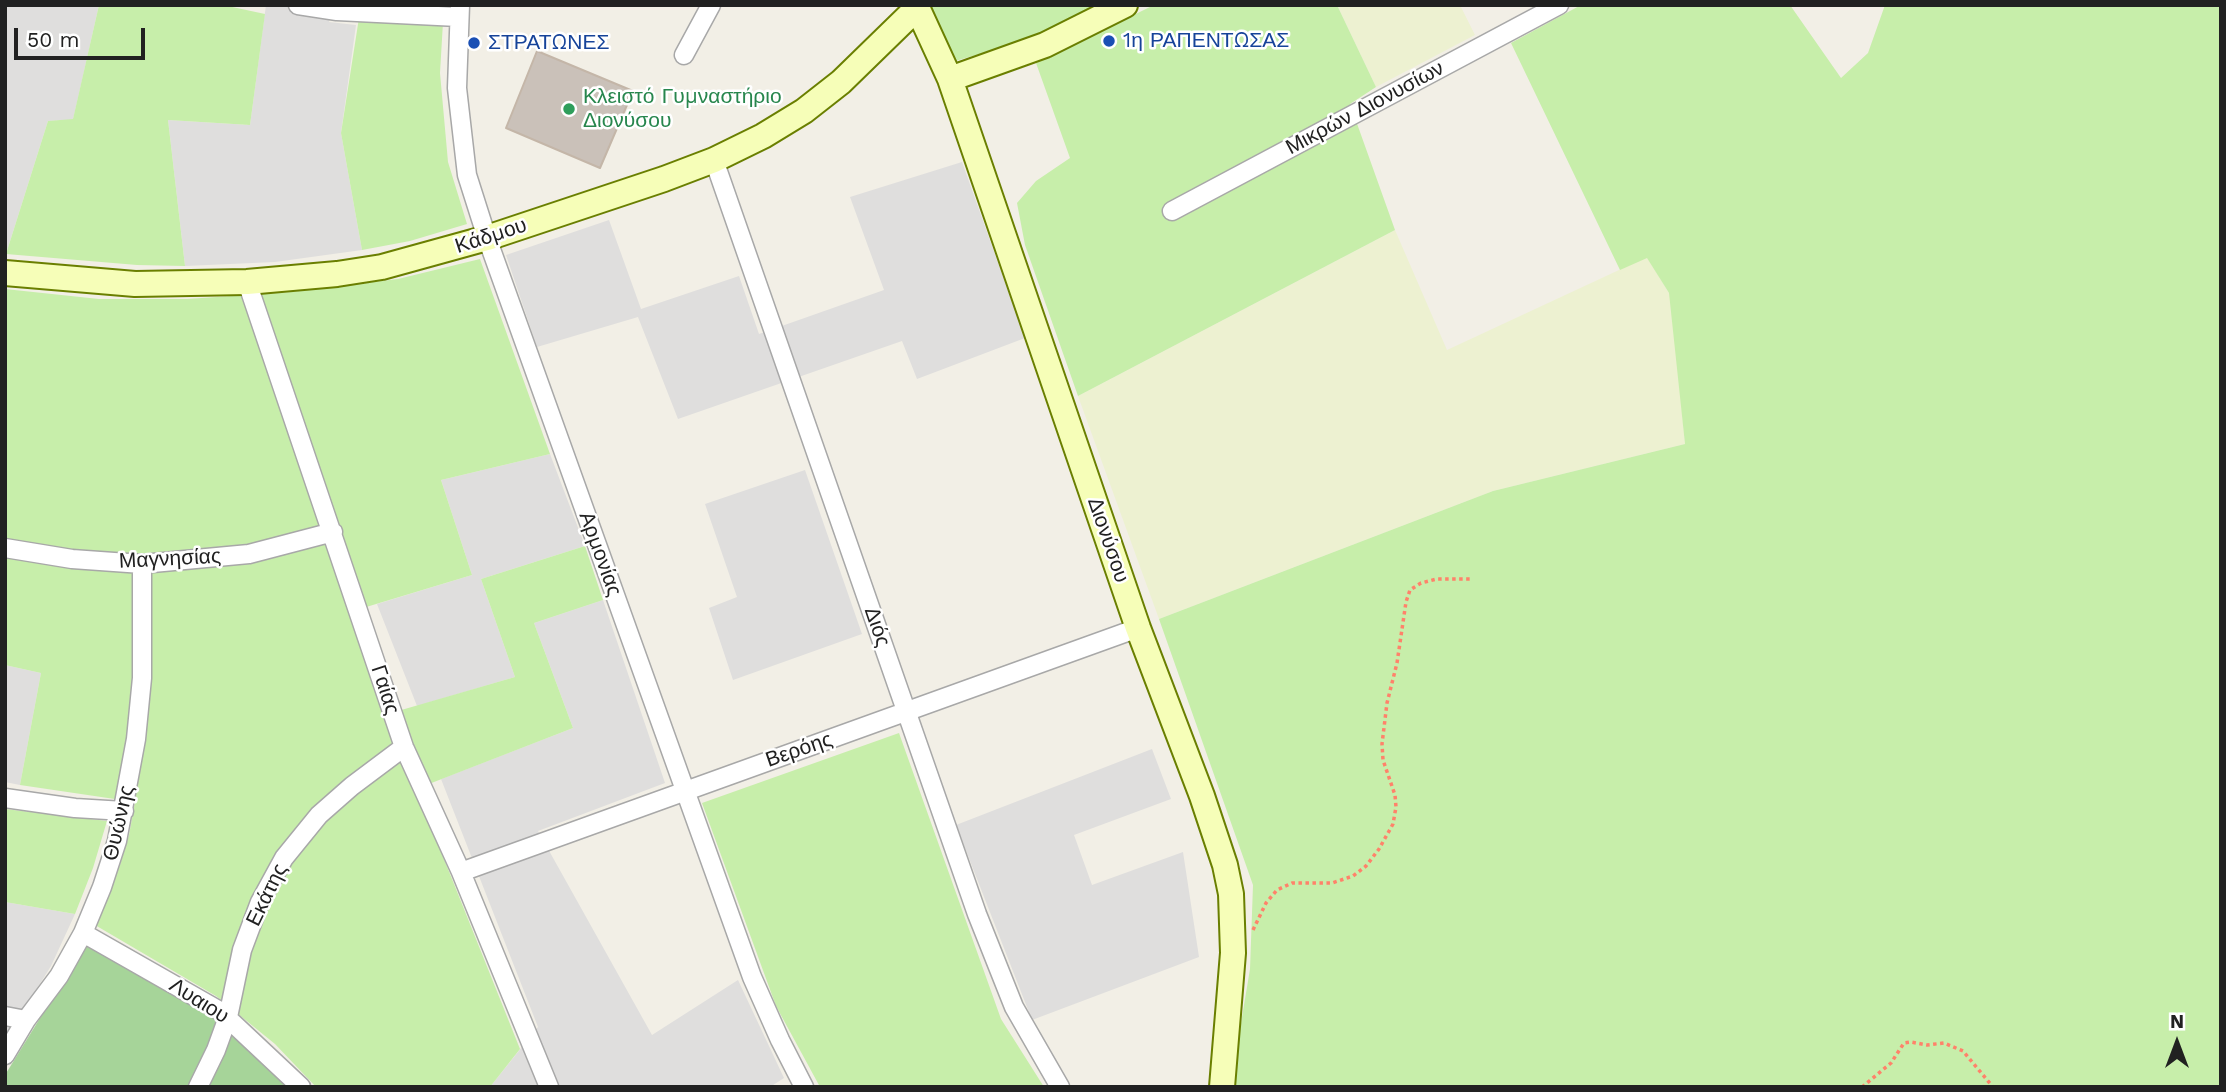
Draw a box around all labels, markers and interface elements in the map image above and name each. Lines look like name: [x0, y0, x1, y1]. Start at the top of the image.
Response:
scale bar: [18, 14, 149, 58]
text: 50 m: [27, 27, 79, 52]
place label: 1η ΡΑΠΕΝΤΩΣΑΣ: [1123, 28, 1289, 54]
place label: ΣΤΡΑΤΩΝΕΣ: [488, 30, 609, 56]
marker: 1η ΡΑΠΕΝΤΩΣΑΣ: [1101, 33, 1117, 49]
marker: ΣΤΡΑΤΩΝΕΣ: [466, 35, 482, 51]
street label: Μικρών Διονυσίων: [1282, 56, 1448, 160]
place label: Κλειστό Γυμναστήριο Διονύσου: [583, 84, 782, 134]
marker: Κλειστό Γυμναστήριο Διονύσου: [561, 101, 577, 117]
street label: Κάδμου: [452, 213, 530, 259]
street label: Διονύσου: [1082, 494, 1134, 586]
street label: Αρμονίας: [573, 508, 627, 600]
street label: Μαγνησίας: [118, 544, 222, 574]
street label: Διός: [858, 604, 896, 650]
street label: Γαίας: [365, 662, 405, 718]
street label: Βερόης: [762, 727, 836, 773]
street label: Θυώνης: [98, 783, 140, 863]
street label: Εκάτης: [241, 860, 293, 930]
street label: Λυαιου: [165, 973, 233, 1029]
north arrow: [2142, 1008, 2212, 1078]
text: N: [2170, 1010, 2184, 1033]

